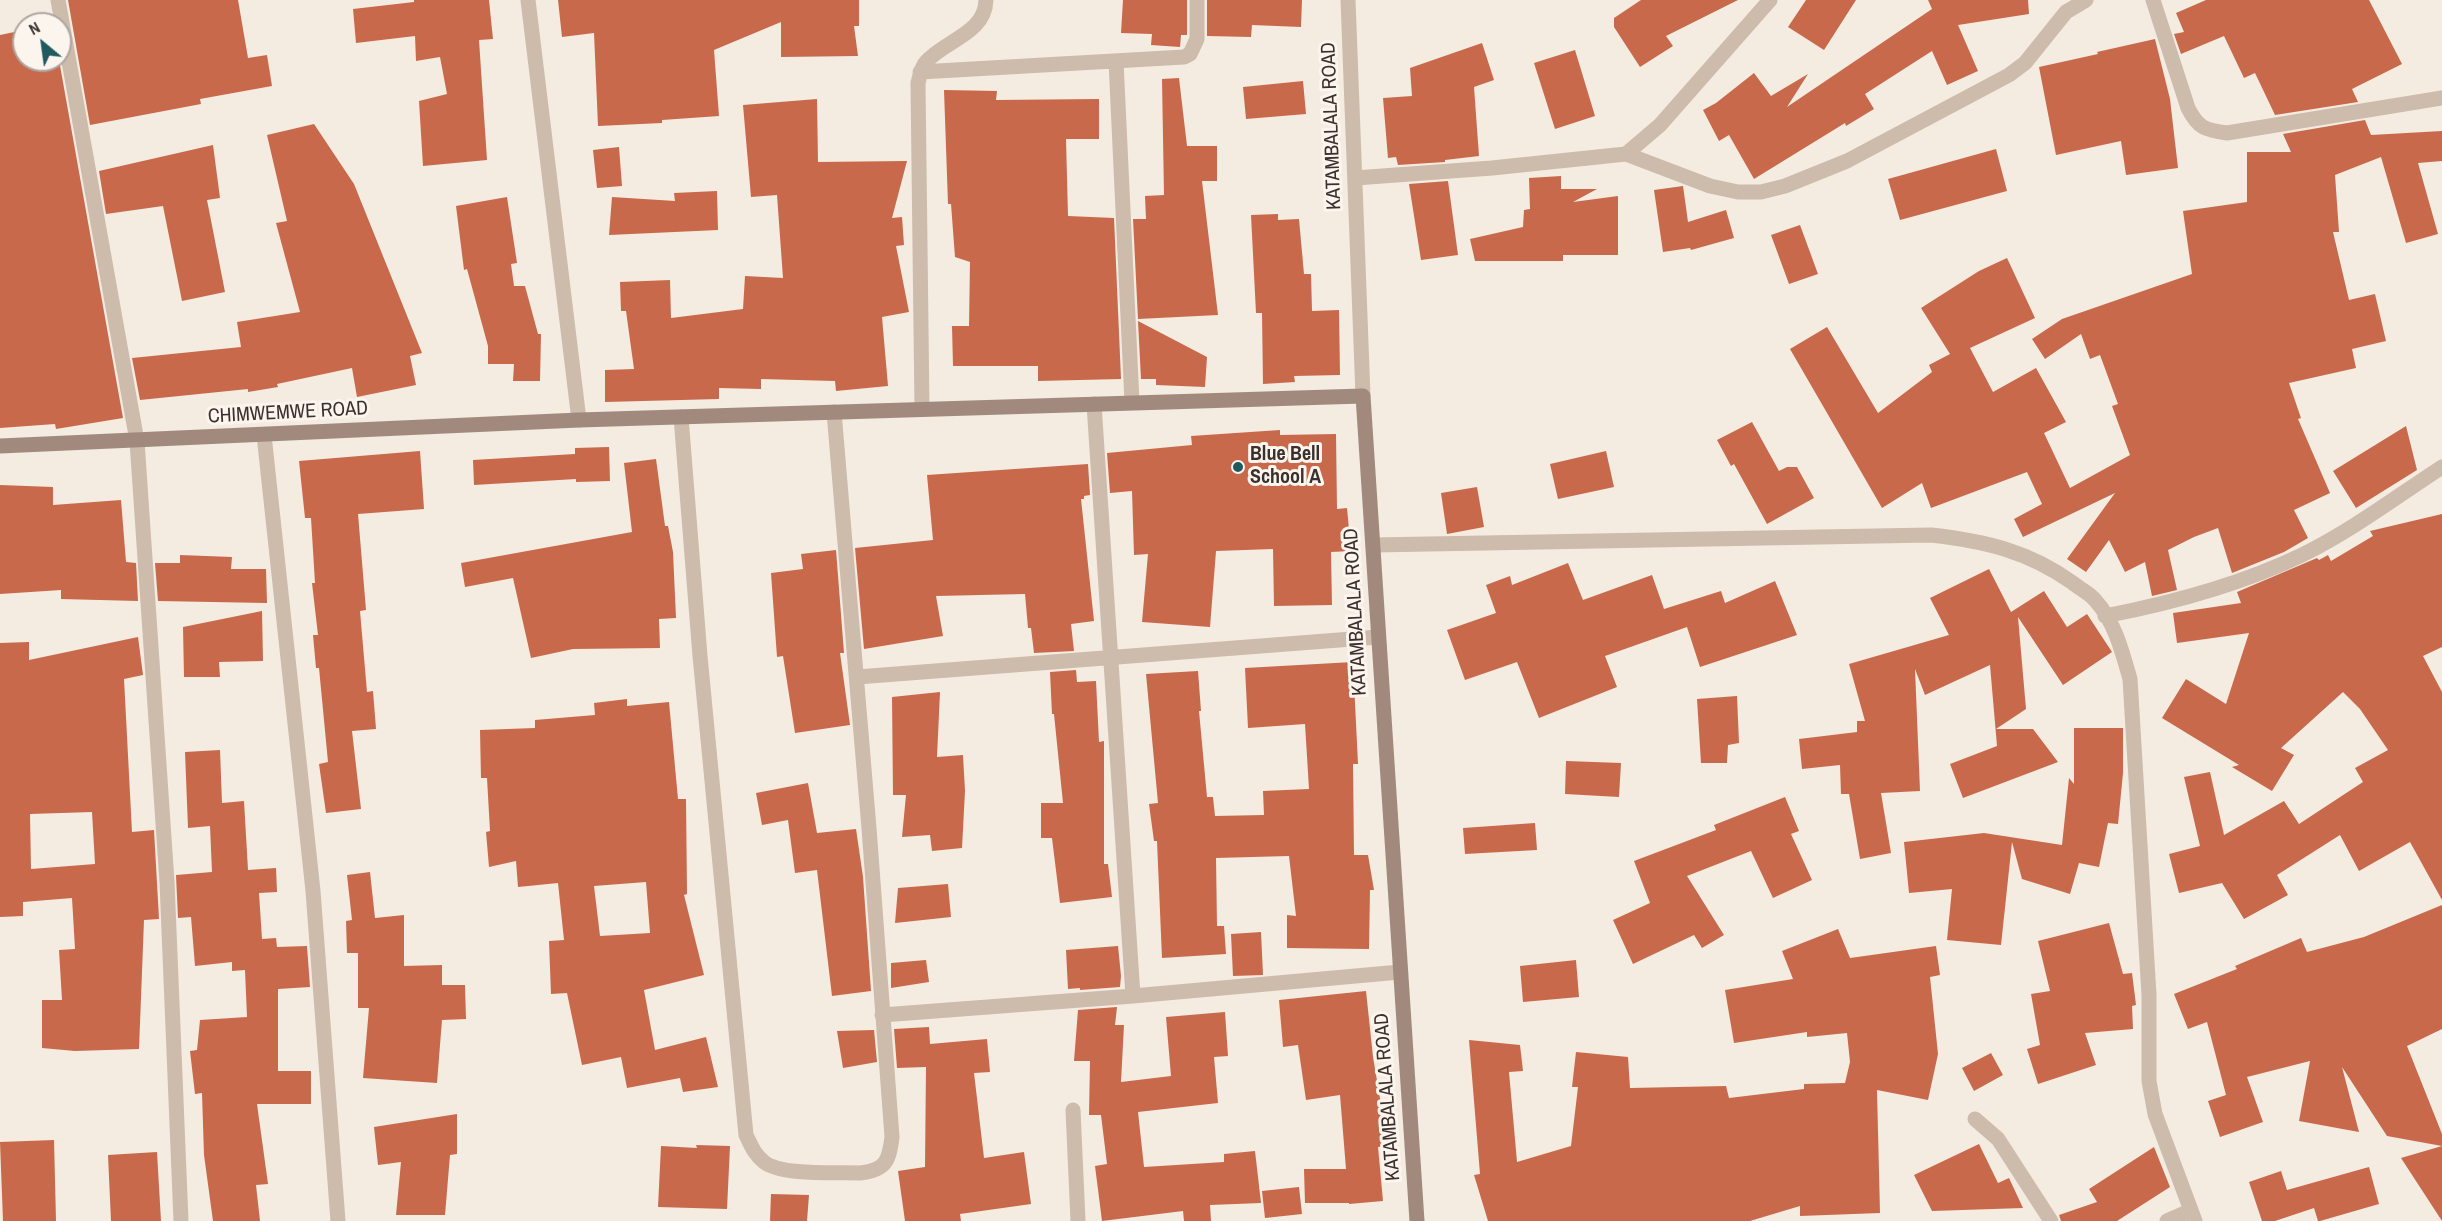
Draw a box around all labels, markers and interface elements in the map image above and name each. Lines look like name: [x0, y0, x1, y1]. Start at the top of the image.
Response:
north arrow: [12, 12, 72, 72]
text: N: [25, 16, 44, 40]
street label: KATAMBALALA ROAD: [1317, 42, 1347, 210]
street label: CHIMWEMWE ROAD: [207, 397, 369, 429]
place label: Blue Bell School A: [1250, 443, 1321, 490]
marker: Blue Bell School A: [1231, 460, 1245, 474]
street label: KATAMBALALA ROAD: [1340, 527, 1372, 697]
street label: KATAMBALALA ROAD: [1370, 1012, 1406, 1182]

